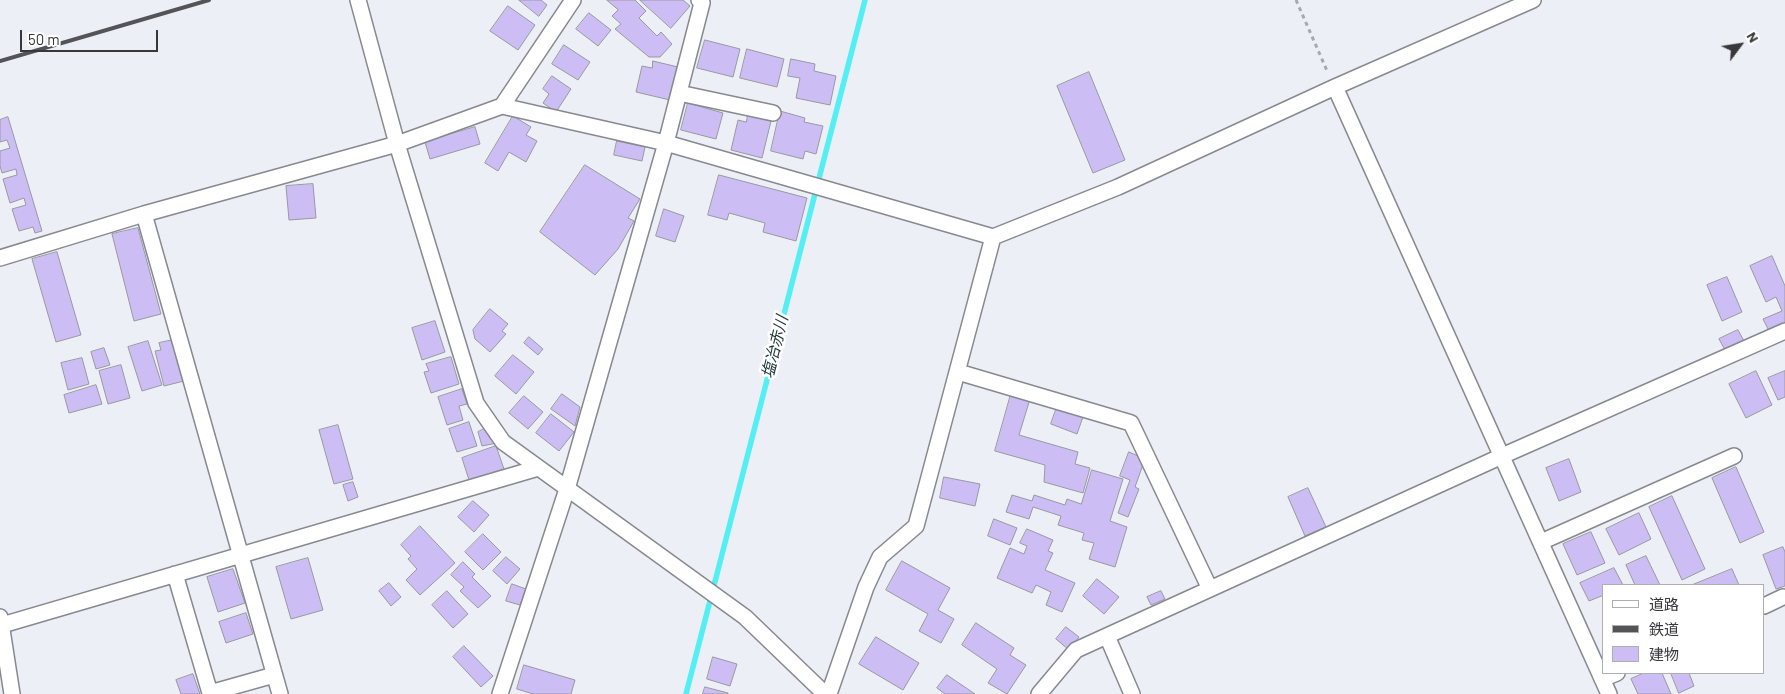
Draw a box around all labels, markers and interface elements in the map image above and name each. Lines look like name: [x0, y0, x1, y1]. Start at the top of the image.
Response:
scale bar: [22, 20, 160, 52]
north arrow: [1715, 20, 1765, 70]
text: N: [1744, 29, 1763, 45]
text: 50 m: [28, 30, 60, 48]
water label: 塩冶赤川: [758, 314, 792, 380]
legend: [1602, 584, 1765, 674]
text: 道路: [1649, 595, 1679, 613]
text: 鉄道: [1649, 620, 1679, 638]
text: 建物: [1649, 645, 1679, 663]

